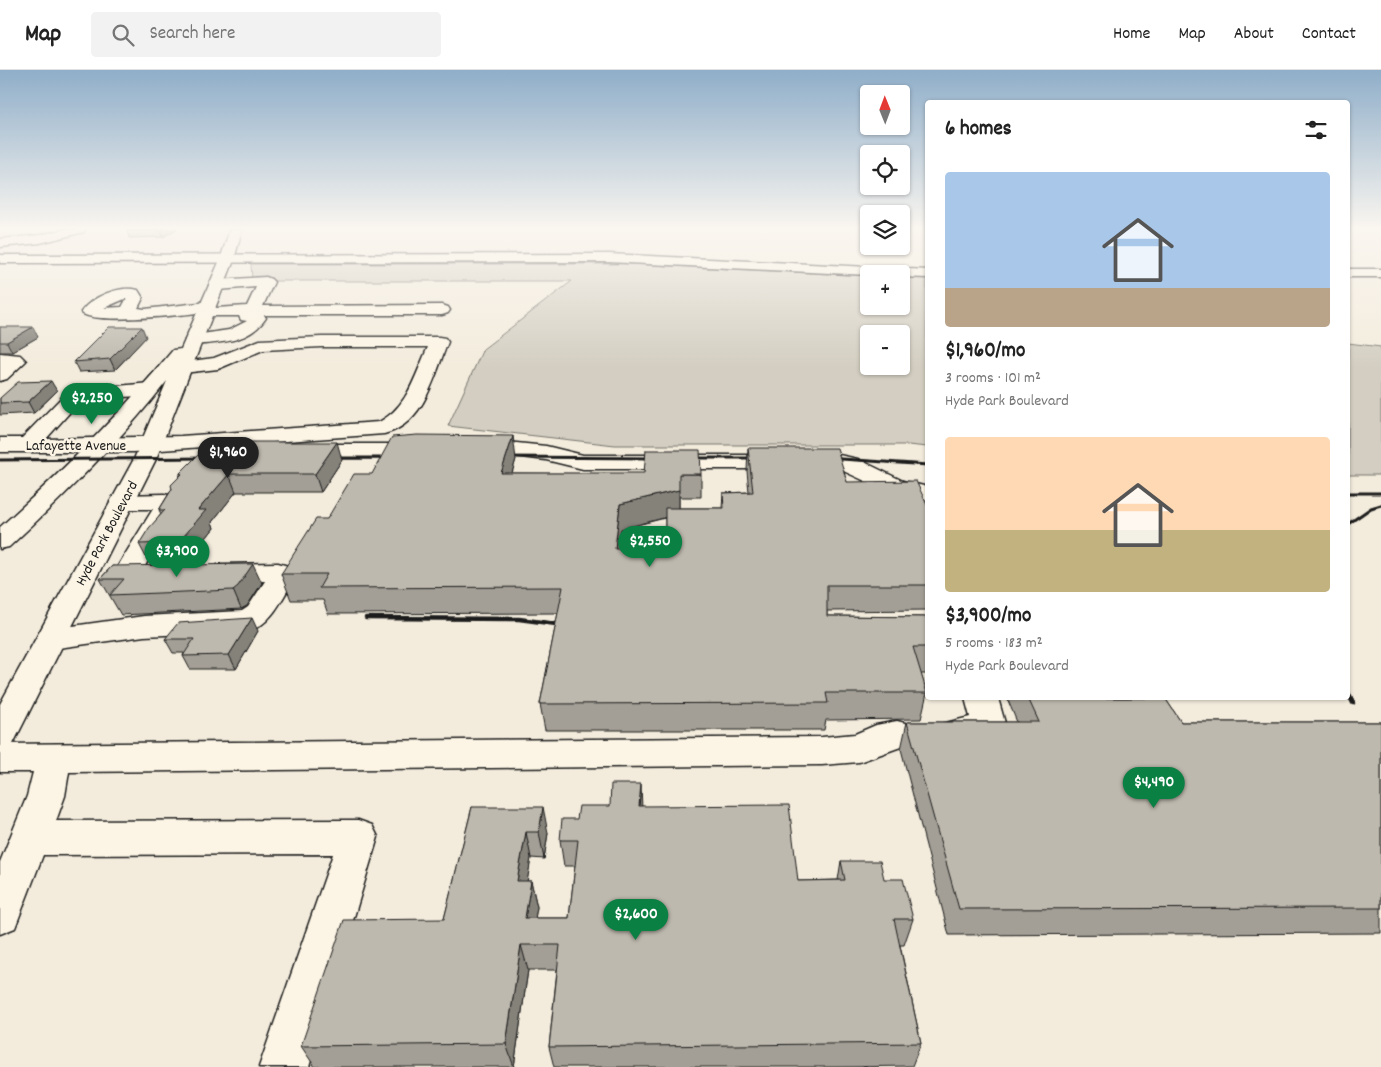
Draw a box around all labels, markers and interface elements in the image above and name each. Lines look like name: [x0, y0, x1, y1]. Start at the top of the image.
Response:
search box: [91, 12, 441, 57]
text: Map: [25, 18, 61, 52]
icon: search: [109, 21, 137, 49]
text: Search here: [149, 21, 235, 48]
text: Home: [1113, 22, 1150, 47]
text: Map: [1178, 22, 1206, 47]
text: About: [1234, 22, 1274, 47]
text: Contact: [1302, 22, 1356, 47]
north arrow: [860, 85, 910, 135]
map controls: [860, 85, 910, 375]
text: 6 homes: [945, 115, 1012, 145]
icon: filters: [1302, 116, 1330, 144]
button: locate: [860, 145, 910, 195]
button: layers: [860, 205, 910, 255]
icon: home: [1093, 205, 1183, 295]
button: +: [860, 265, 910, 315]
button: −: [860, 325, 910, 375]
text: $1,960/mo: [945, 337, 1025, 367]
text: 3 rooms · 101 m²: [945, 367, 1041, 390]
pin: $2,250: [51, 382, 133, 425]
text: $2,250: [71, 387, 113, 410]
text: Hyde Park Boulevard: [945, 390, 1069, 413]
street label: Lafayette Avenue: [26, 436, 127, 458]
pin: $1,960: [187, 436, 269, 479]
text: $1,960: [209, 441, 247, 464]
icon: home: [1093, 470, 1183, 560]
street label: Hyde Park Boulevard: [71, 478, 145, 590]
pin: $2,550: [609, 526, 691, 568]
text: $2,550: [629, 530, 671, 553]
pin: $3,900: [136, 536, 218, 578]
text: $3,900: [155, 540, 199, 563]
text: $3,900/mo: [945, 602, 1031, 632]
text: 5 rooms · 183 m²: [945, 632, 1042, 655]
text: Hyde Park Boulevard: [945, 655, 1069, 678]
pin: $4,490: [1113, 766, 1195, 809]
text: $4,490: [1134, 771, 1174, 794]
pin: $2,600: [595, 898, 677, 941]
text: $2,600: [614, 903, 658, 926]

